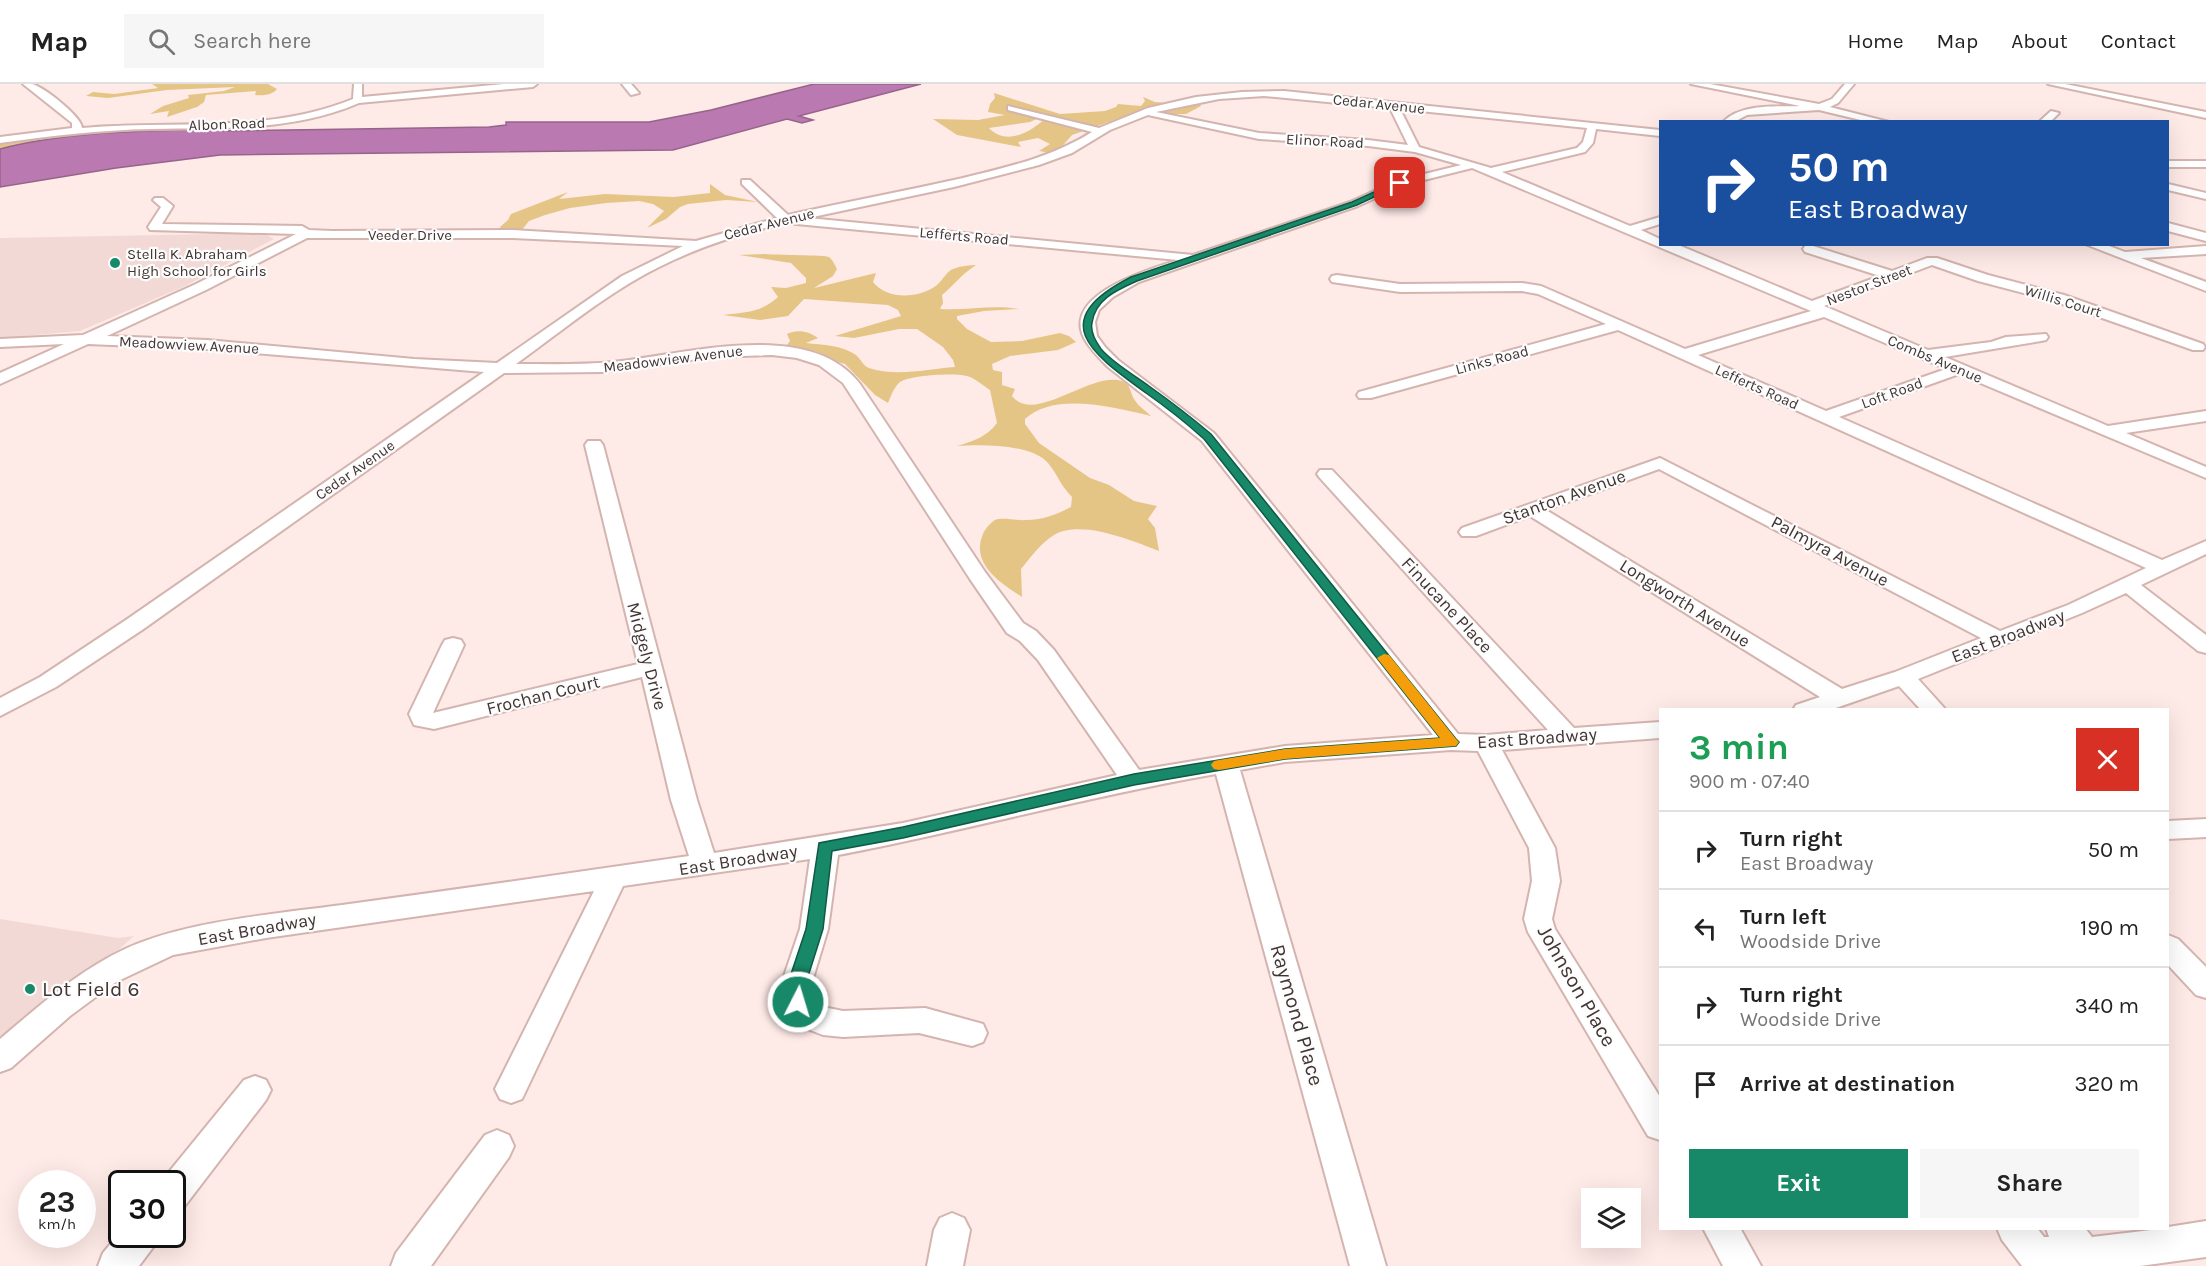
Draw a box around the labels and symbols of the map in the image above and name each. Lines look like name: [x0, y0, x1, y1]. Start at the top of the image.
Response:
street label: Cedar Avenue: [1332, 90, 1426, 118]
street label: Albon Road: [188, 114, 266, 134]
street label: Elinor Road: [1286, 130, 1364, 152]
pin: [1374, 157, 1425, 208]
street label: Cedar Avenue: [722, 204, 816, 244]
street label: Lefferts Road: [919, 223, 1009, 249]
street label: Veeder Drive: [368, 226, 452, 244]
place label: Stella K. Abraham High School for Girls: [127, 245, 267, 280]
marker: Stella K. Abraham High School for Girls: [108, 256, 122, 270]
street label: Nestor Street: [1824, 260, 1914, 310]
street label: Willis Court: [2022, 281, 2104, 321]
street label: Combs Avenue: [1885, 331, 1985, 387]
street label: Meadowview Avenue: [119, 332, 259, 358]
street label: Meadowview Avenue: [602, 342, 744, 376]
street label: Links Road: [1453, 342, 1531, 378]
street label: Lefferts Road: [1712, 361, 1802, 413]
street label: Loft Road: [1859, 374, 1925, 412]
street label: Cedar Avenue: [312, 436, 398, 504]
street label: Stanton Avenue: [1499, 465, 1629, 529]
street label: Palmyra Avenue: [1767, 511, 1893, 591]
street label: Finucane Place: [1397, 552, 1497, 658]
street label: Longworth Avenue: [1616, 554, 1754, 652]
street label: Midgely Drive: [622, 600, 672, 712]
street label: East Broadway: [1948, 604, 2069, 668]
street label: Frochan Court: [484, 670, 602, 720]
street label: East Broadway: [1476, 723, 1598, 753]
street label: East Broadway: [677, 840, 800, 880]
street label: East Broadway: [196, 908, 319, 950]
street label: Johnson Place: [1533, 921, 1621, 1051]
street label: Raymond Place: [1265, 941, 1329, 1089]
position arrow: [766, 970, 830, 1034]
place label: Lot Field 6: [42, 977, 140, 1001]
marker: Lot Field 6: [23, 982, 37, 996]
speed limit sign: 30: [108, 1170, 186, 1248]

